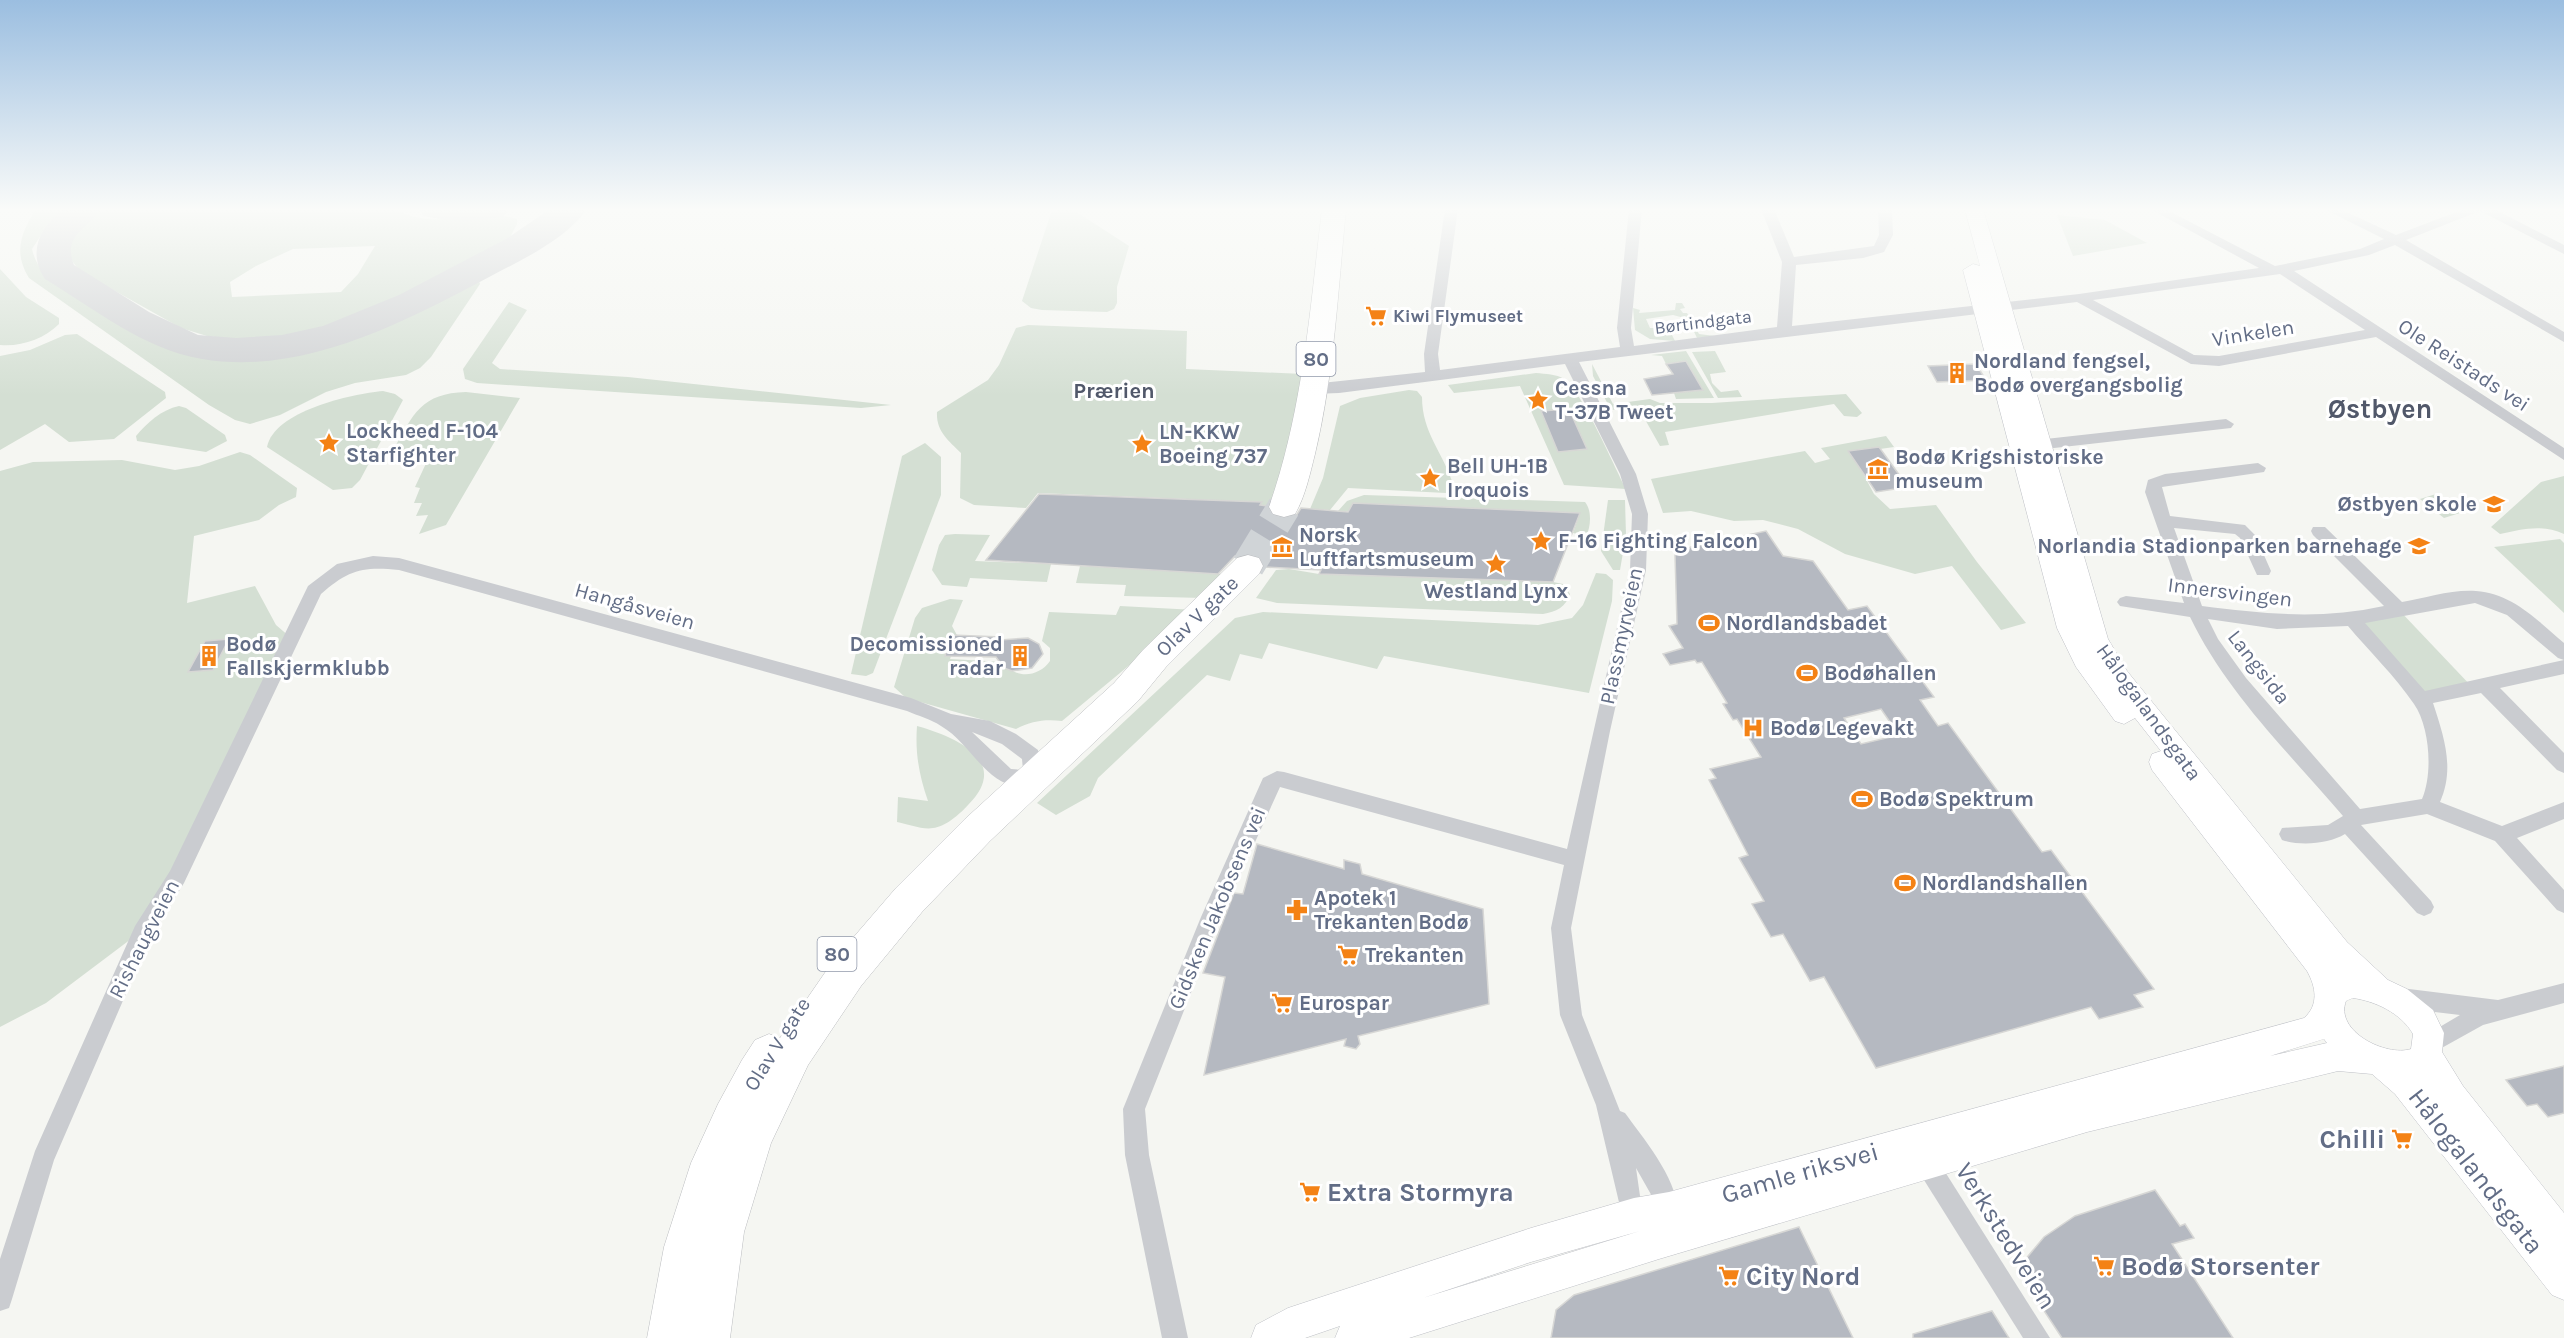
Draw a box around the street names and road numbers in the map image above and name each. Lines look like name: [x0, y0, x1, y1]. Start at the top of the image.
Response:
street label: Børtindgata: [1653, 305, 1753, 339]
street label: Ole Reistads vei: [2394, 314, 2534, 416]
street label: Vinkelen: [2210, 315, 2296, 351]
road number: 80: [1296, 342, 1336, 376]
street label: Plassmyrveien: [1595, 565, 1647, 707]
street label: Olav V gate: [1151, 571, 1243, 661]
street label: Innersvingen: [2166, 572, 2294, 612]
street label: Hangåsveien: [572, 577, 698, 635]
street label: Langsida: [2223, 625, 2295, 709]
street label: Hålogalandsgata: [2091, 639, 2207, 785]
street label: Gidsken Jakobsens vei: [1163, 803, 1271, 1013]
street label: Rishaugveien: [104, 876, 184, 1002]
road number: 80: [818, 937, 856, 971]
street label: Olav V gate: [739, 993, 815, 1095]
street label: Hålogalandsgata: [2402, 1082, 2550, 1260]
street label: Gamle riksvei: [1718, 1136, 1882, 1210]
street label: Verkstedveien: [1949, 1157, 2063, 1315]

